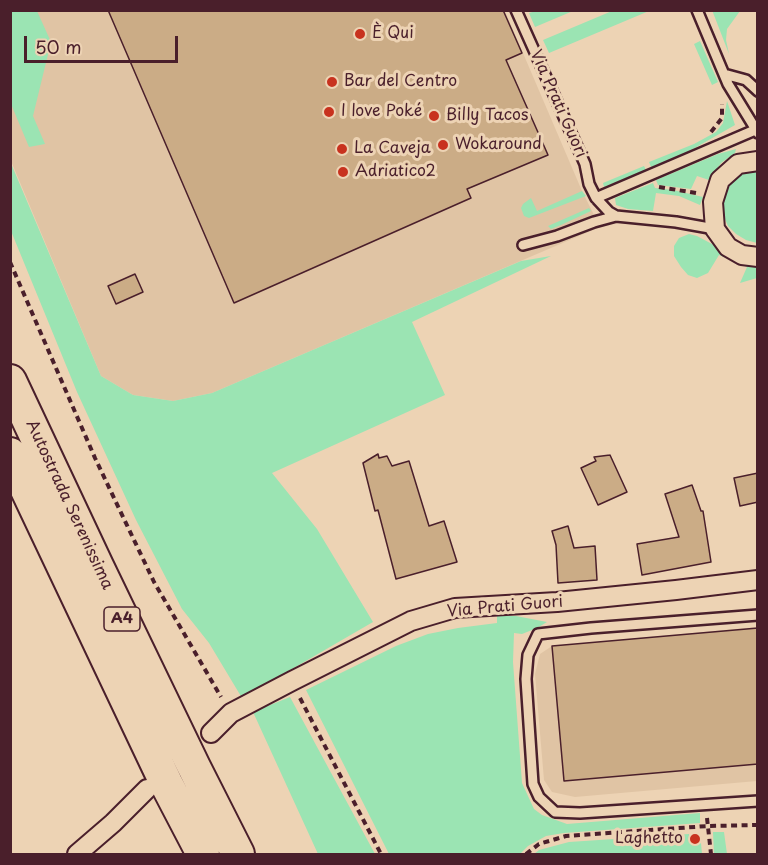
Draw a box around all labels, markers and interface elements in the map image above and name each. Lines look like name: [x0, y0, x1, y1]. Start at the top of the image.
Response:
scale bar: [27, 24, 182, 62]
place label: È Qui: [372, 24, 414, 44]
marker: È Qui: [353, 27, 367, 41]
text: 50 m: [35, 33, 82, 60]
street label: Via Prati Guori: [526, 47, 590, 161]
place label: Bar del Centro: [344, 72, 457, 92]
marker: Bar del Centro: [325, 75, 339, 89]
place label: I love Poké: [341, 102, 422, 122]
marker: I love Poké: [322, 105, 336, 119]
place label: Billy Tacos: [446, 106, 528, 126]
marker: Billy Tacos: [427, 109, 441, 123]
place label: Wokaround: [455, 135, 542, 155]
marker: Wokaround: [436, 138, 450, 152]
place label: La Caveja: [354, 139, 431, 159]
marker: La Caveja: [335, 142, 349, 156]
place label: Adriatico2: [355, 162, 436, 182]
marker: Adriatico2: [336, 165, 350, 179]
street label: Autostrada Serenissima: [21, 417, 117, 593]
street label: Via Prati Guori: [446, 592, 564, 622]
road number: A4: [104, 607, 140, 631]
place label: Laghetto: [615, 829, 683, 849]
marker: Laghetto: [688, 832, 702, 846]

